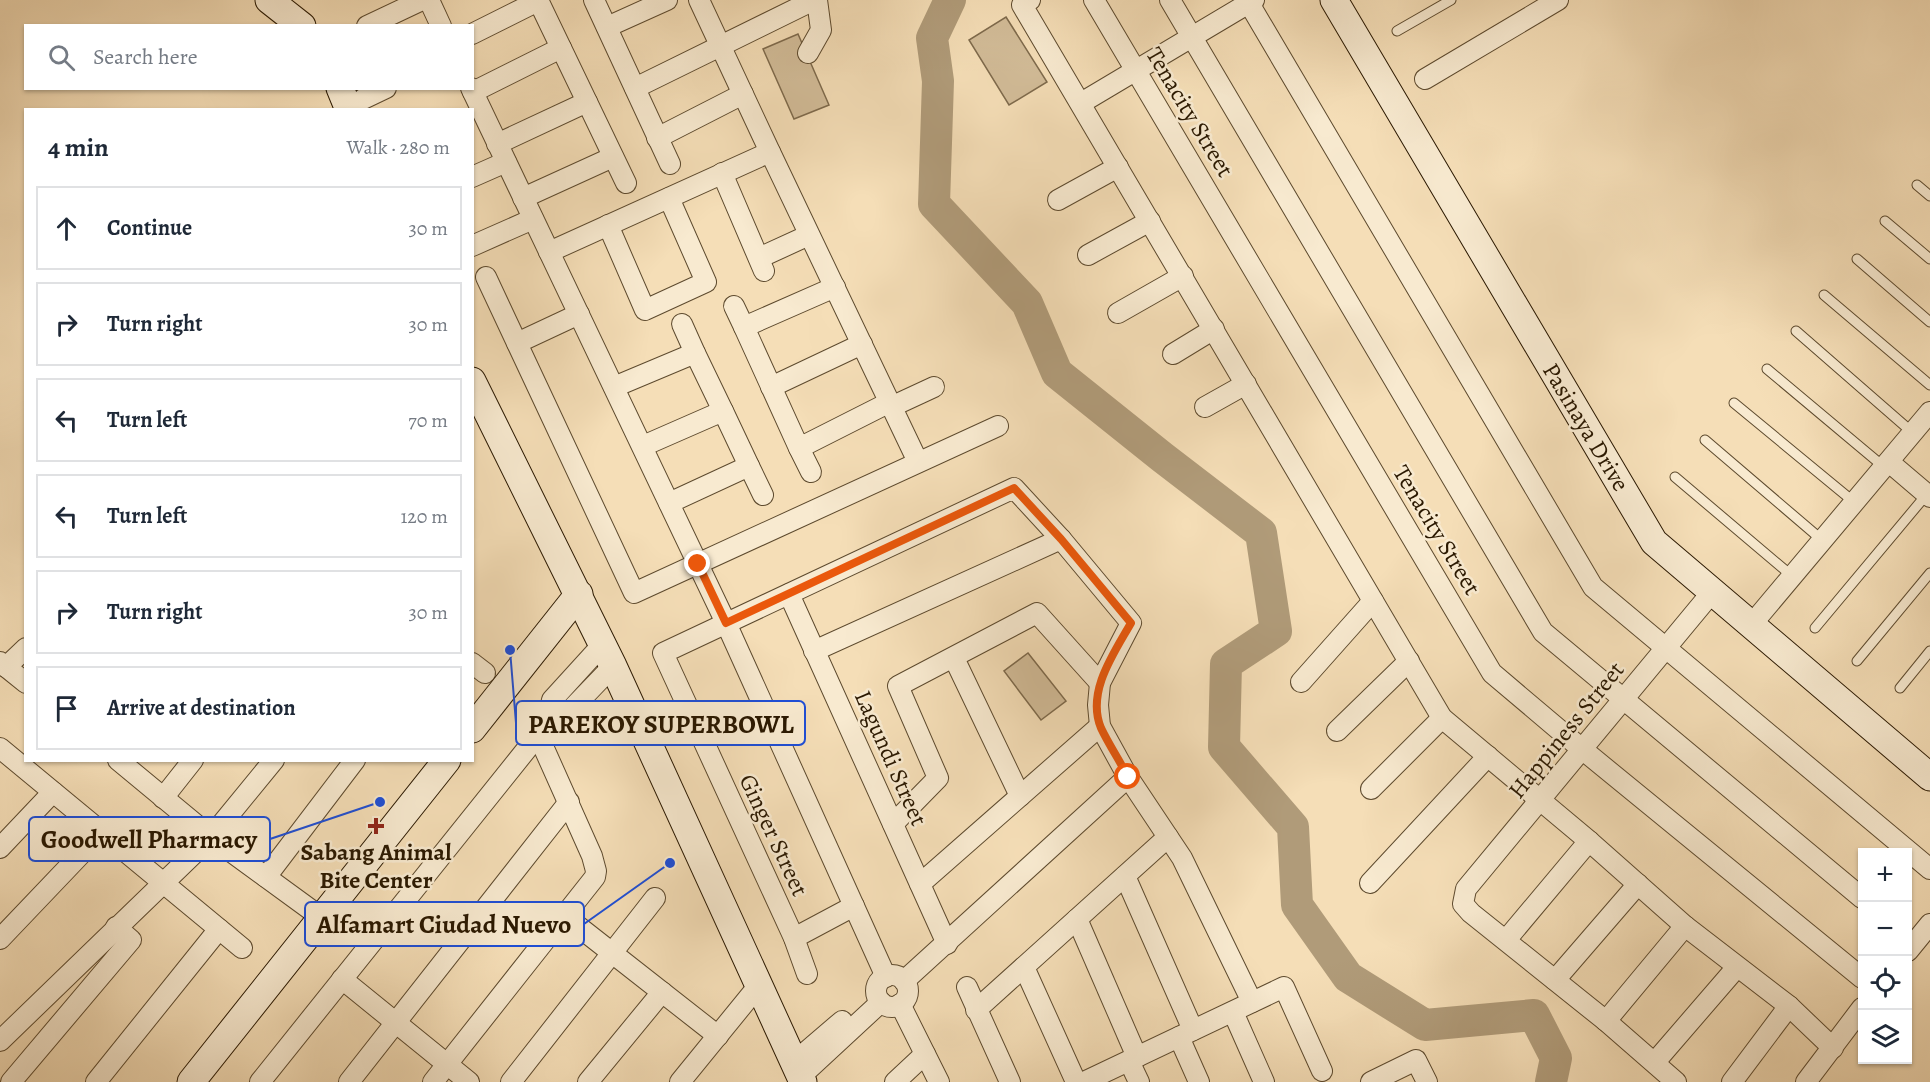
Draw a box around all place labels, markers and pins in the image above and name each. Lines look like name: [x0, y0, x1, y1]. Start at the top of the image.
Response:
callout: PAREKOY SUPERBOWL: [516, 701, 805, 745]
callout: Goodwell Pharmacy: [29, 817, 270, 861]
marker: Sabang Animal Bite Center: [367, 817, 385, 835]
place label: Sabang Animal Bite Center: [301, 836, 452, 896]
callout: Alfamart Ciudad Nuevo: [305, 902, 584, 946]

